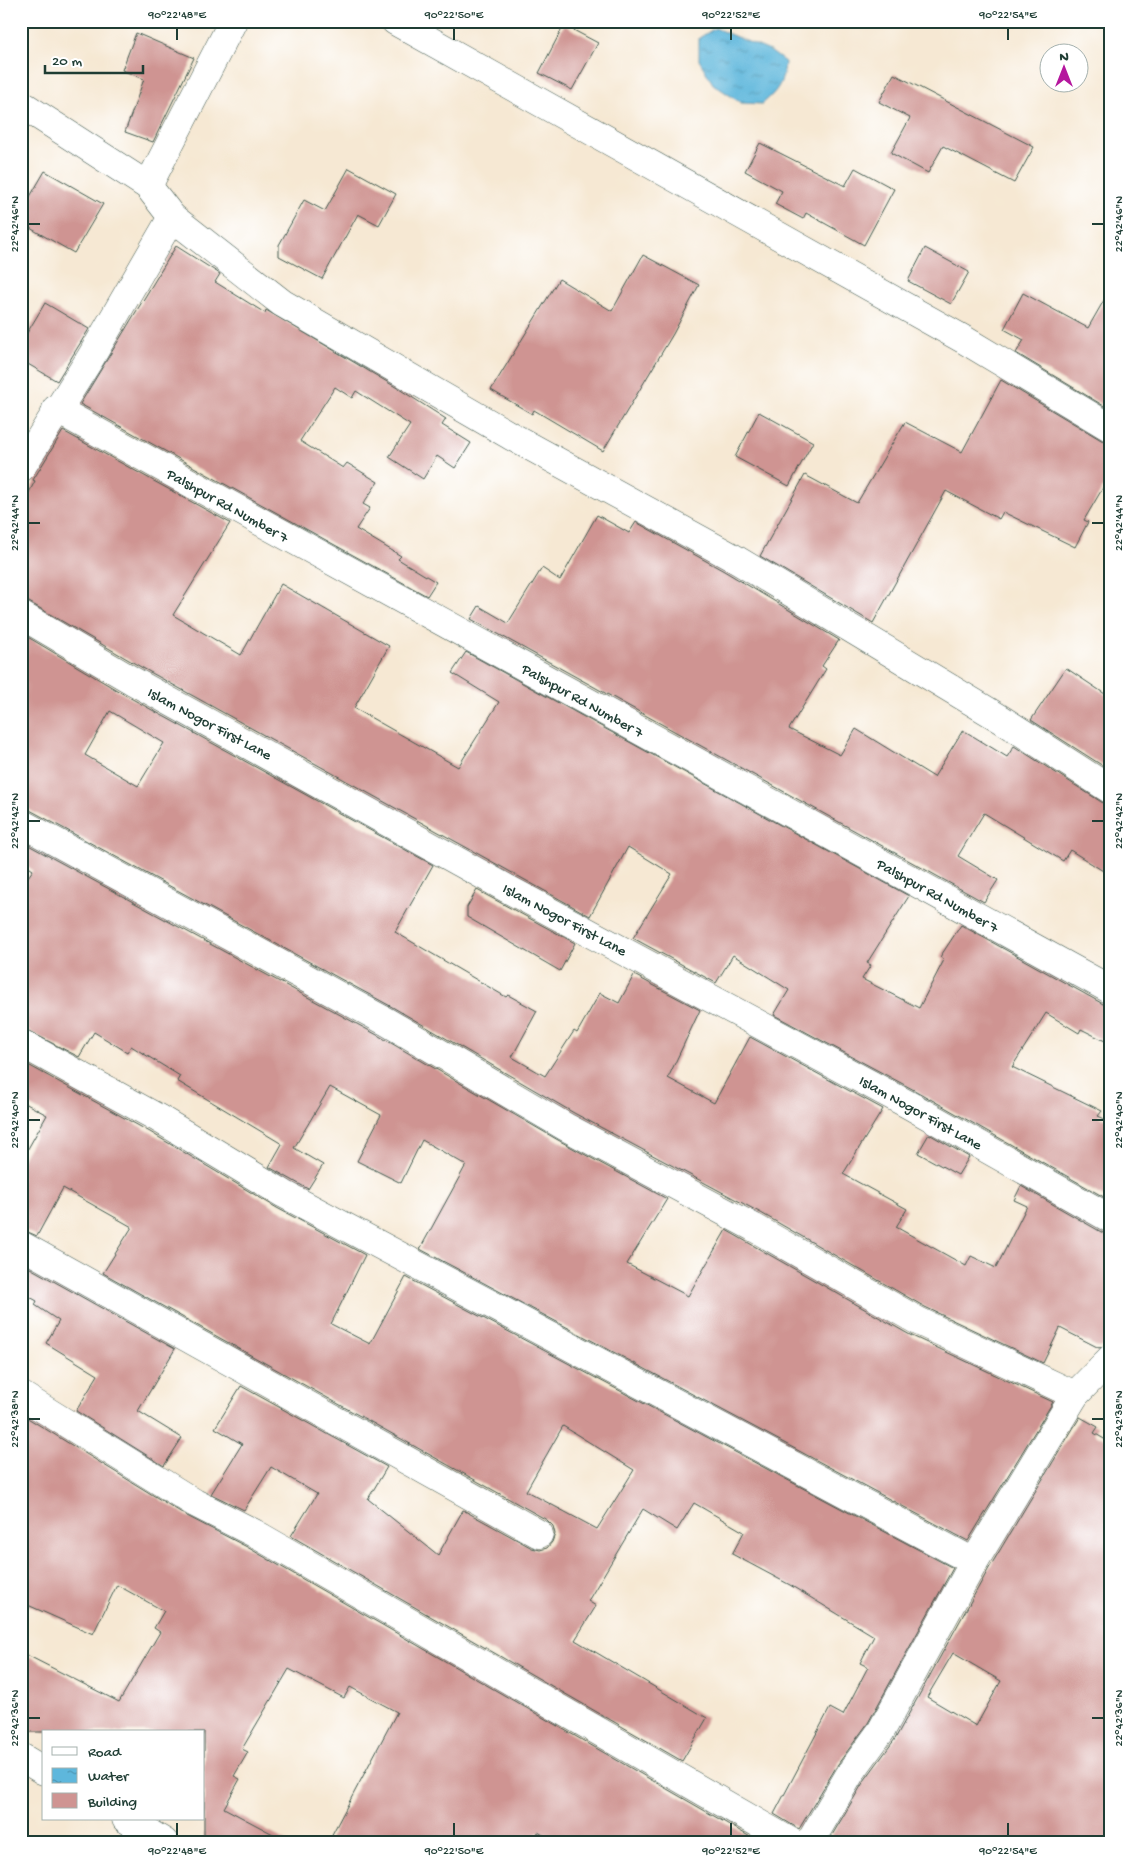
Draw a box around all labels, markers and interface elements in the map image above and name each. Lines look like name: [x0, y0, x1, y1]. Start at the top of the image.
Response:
text: 90°22'48"E: [147, 9, 206, 23]
text: 90°22'50"E: [424, 9, 484, 23]
text: 90°22'52"E: [701, 9, 760, 23]
text: 90°22'54"E: [978, 9, 1037, 23]
scale bar: [45, 42, 142, 74]
north arrow: [1040, 42, 1090, 92]
text: N: [1059, 49, 1069, 66]
text: 20 m: [52, 53, 82, 71]
text: 22°42'46"N: [9, 196, 23, 252]
text: 22°42'46"N: [1113, 196, 1127, 252]
street label: Palshpur Rd Number 7: [162, 465, 292, 548]
text: 22°42'44"N: [9, 495, 23, 551]
text: 22°42'44"N: [1113, 495, 1127, 551]
street label: Palshpur Rd Number 7: [517, 660, 647, 743]
street label: Islam Nogor First Lane: [144, 684, 274, 765]
text: 22°42'42"N: [9, 793, 23, 849]
text: 22°42'42"N: [1113, 793, 1127, 849]
street label: Palshpur Rd Number 7: [872, 855, 1002, 938]
street label: Islam Nogor First Lane: [499, 880, 629, 961]
street label: Islam Nogor First Lane: [855, 1072, 985, 1155]
text: 22°42'40"N: [9, 1091, 23, 1149]
text: 22°42'40"N: [1113, 1091, 1127, 1149]
text: 22°42'38"N: [9, 1390, 23, 1448]
text: 22°42'38"N: [1113, 1390, 1127, 1448]
text: 22°42'36"N: [9, 1689, 23, 1746]
text: 22°42'36"N: [1113, 1689, 1127, 1746]
legend: [42, 1730, 205, 1820]
text: Road: [88, 1744, 122, 1762]
text: Water: [88, 1768, 130, 1786]
text: Building: [87, 1794, 137, 1812]
text: 90°22'48"E: [147, 1845, 206, 1859]
text: 90°22'50"E: [424, 1845, 484, 1859]
text: 90°22'52"E: [701, 1845, 760, 1859]
text: 90°22'54"E: [978, 1845, 1037, 1859]

